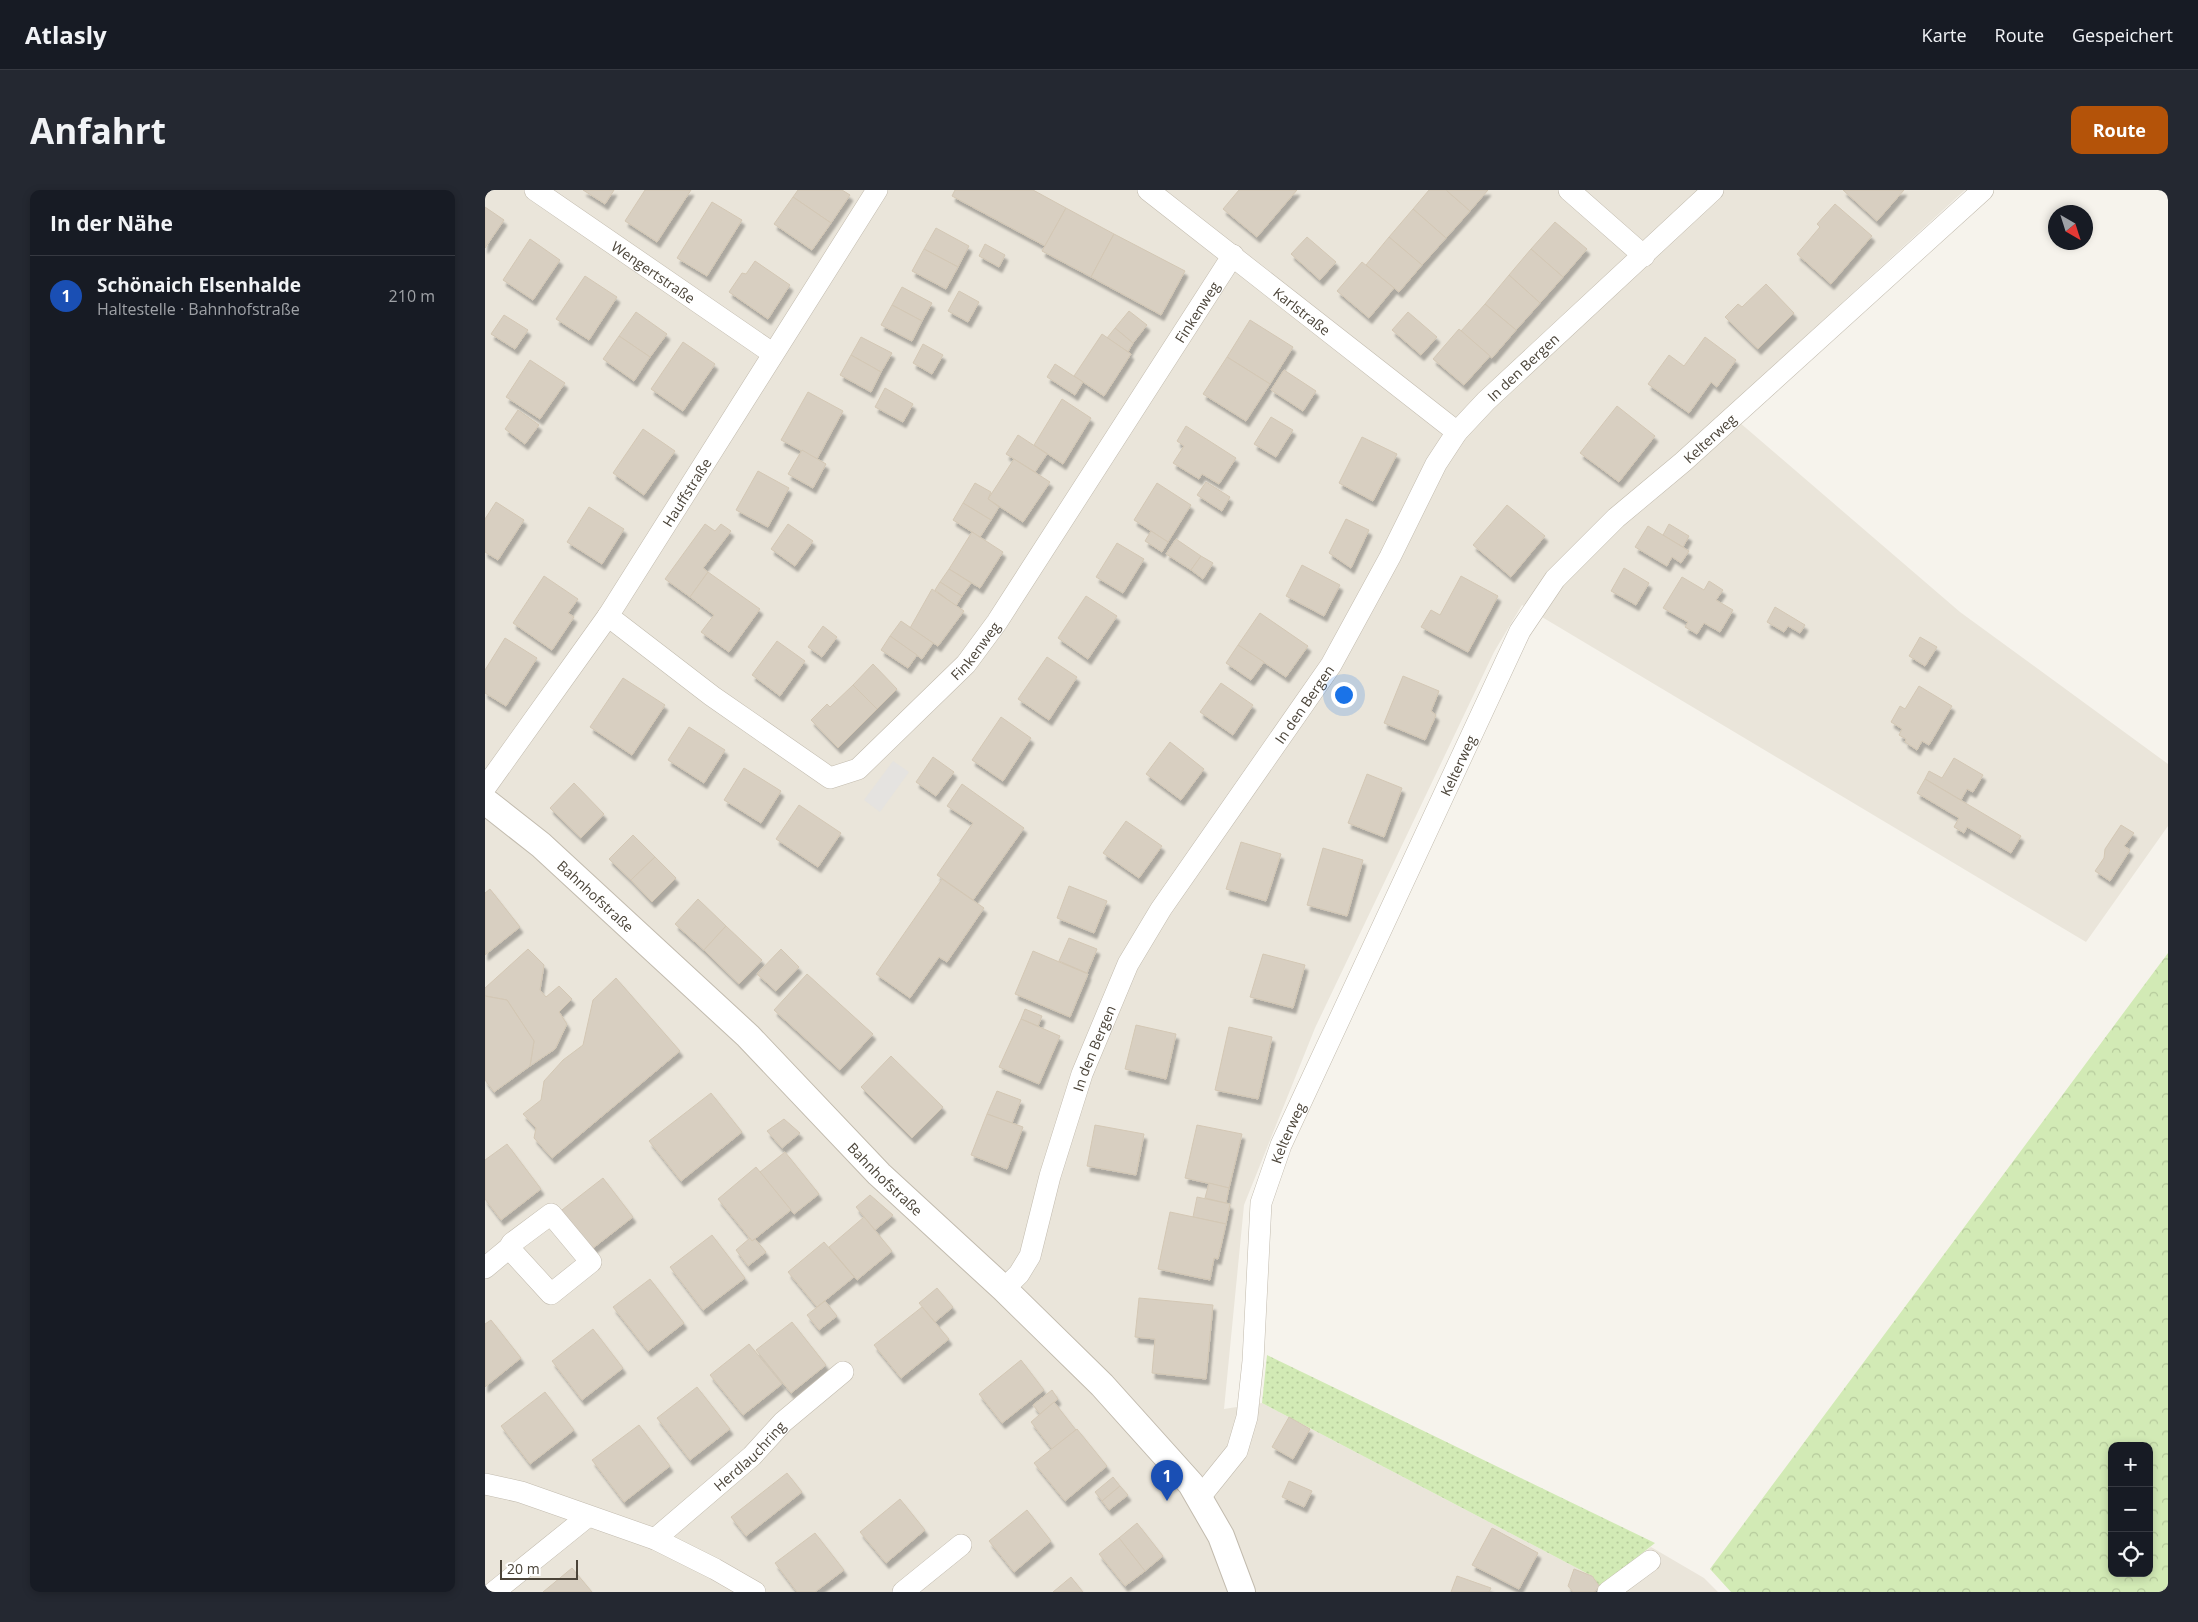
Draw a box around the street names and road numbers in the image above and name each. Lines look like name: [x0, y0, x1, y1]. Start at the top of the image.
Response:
street label: Wengertstraße: [608, 236, 699, 307]
street label: Finkenweg: [1170, 277, 1224, 346]
street label: Karlstraße: [1270, 283, 1335, 339]
street label: In den Bergen: [1483, 329, 1563, 405]
street label: Kelterweg: [1679, 409, 1740, 467]
street label: Hauffstraße: [657, 454, 715, 530]
street label: Finkenweg: [946, 617, 1004, 684]
street label: In den Bergen: [1270, 661, 1338, 747]
street label: Kelterweg: [1435, 732, 1480, 799]
street label: Bahnhofstraße: [554, 856, 638, 936]
street label: In den Bergen: [1068, 1002, 1119, 1094]
street label: Kelterweg: [1266, 1099, 1309, 1166]
street label: Bahnhofstraße: [844, 1138, 927, 1219]
street label: Herdlauchring: [709, 1416, 790, 1495]

